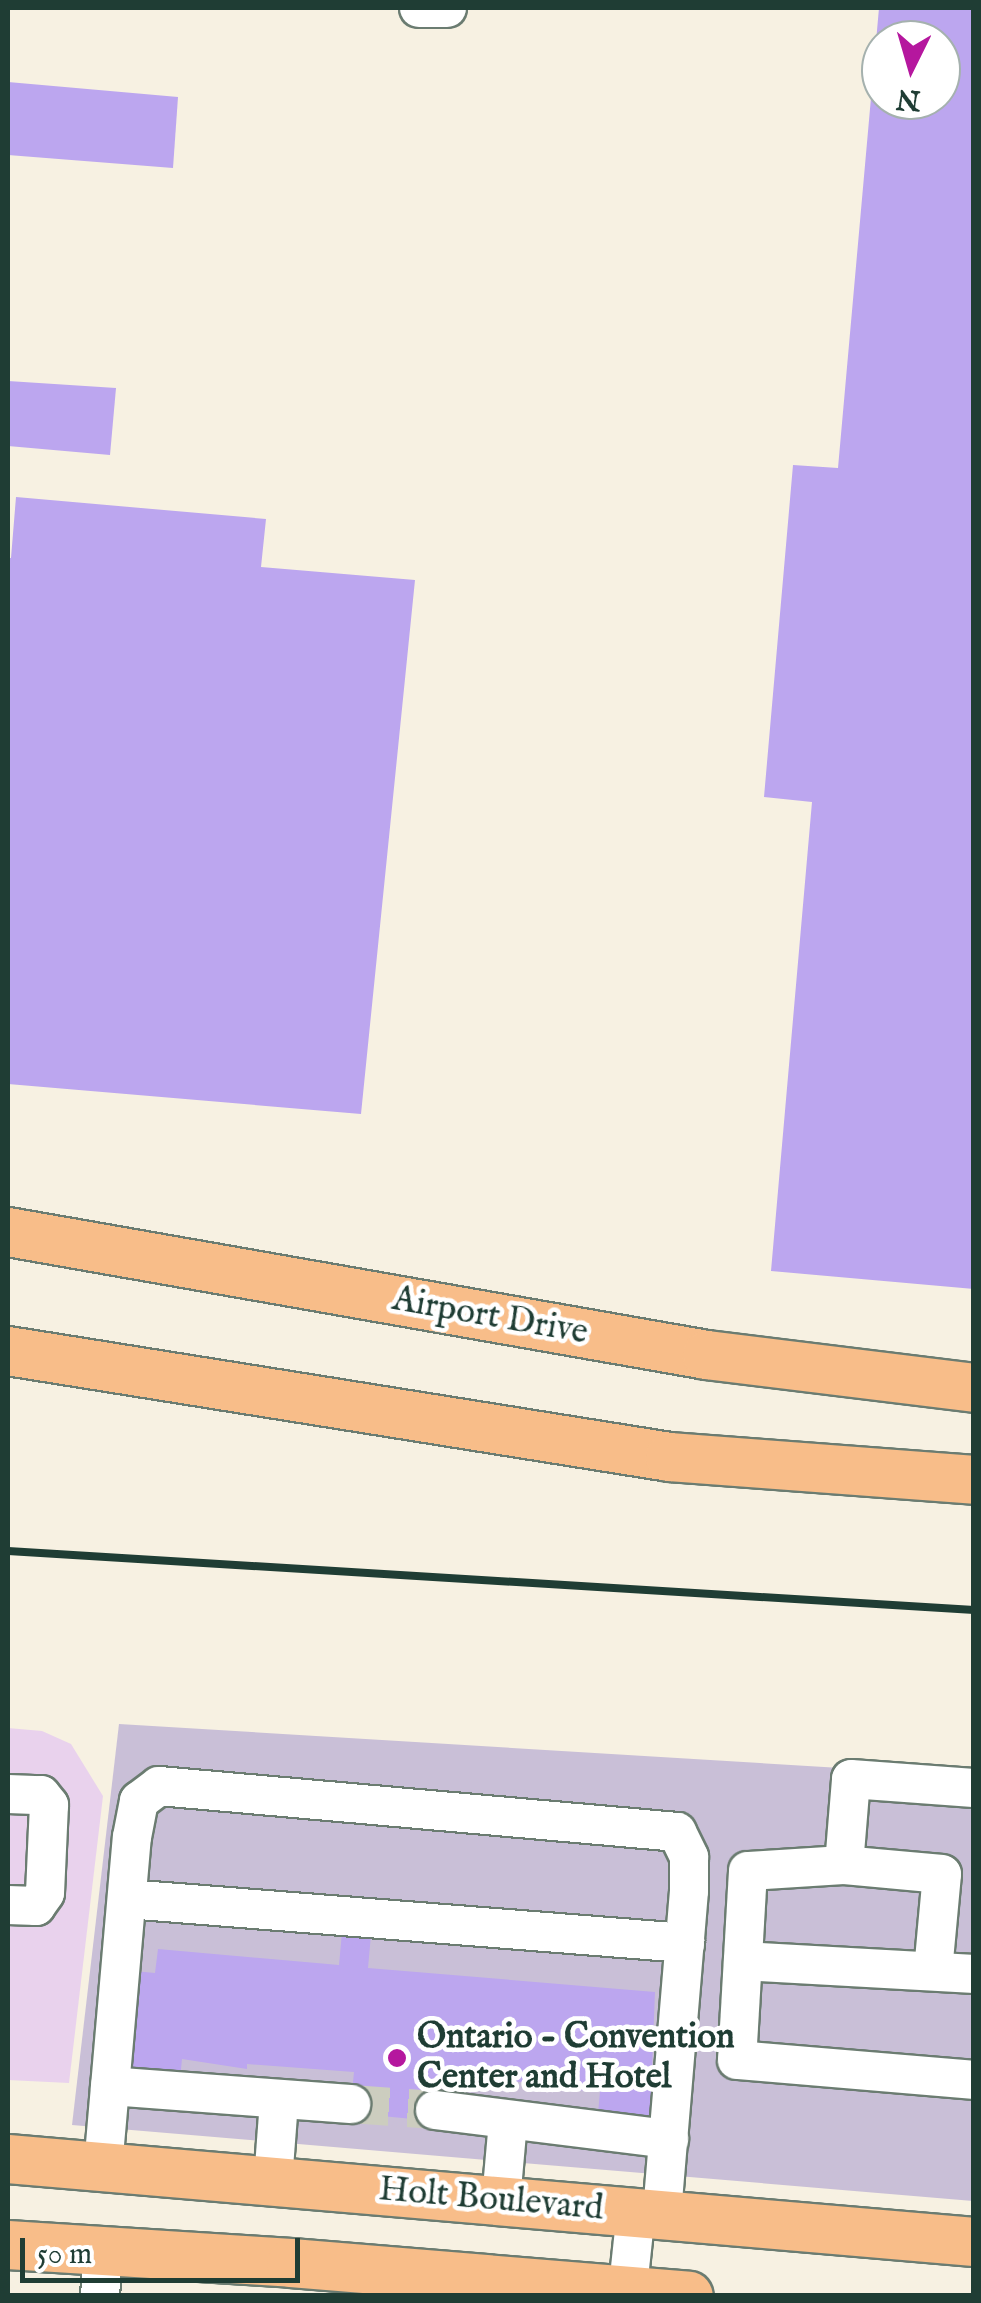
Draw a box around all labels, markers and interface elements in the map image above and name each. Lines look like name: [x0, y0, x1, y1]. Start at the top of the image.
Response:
north arrow: [861, 20, 961, 120]
text: N: [895, 80, 922, 117]
street label: Airport Drive: [389, 1279, 591, 1355]
place label: Ontario - Convention Center and Hotel: [417, 2017, 735, 2099]
marker: Ontario - Convention Center and Hotel: [386, 2047, 408, 2069]
street label: Holt Boulevard: [377, 2169, 605, 2231]
scale bar: [25, 2218, 305, 2280]
text: 50 m: [37, 2236, 92, 2274]

